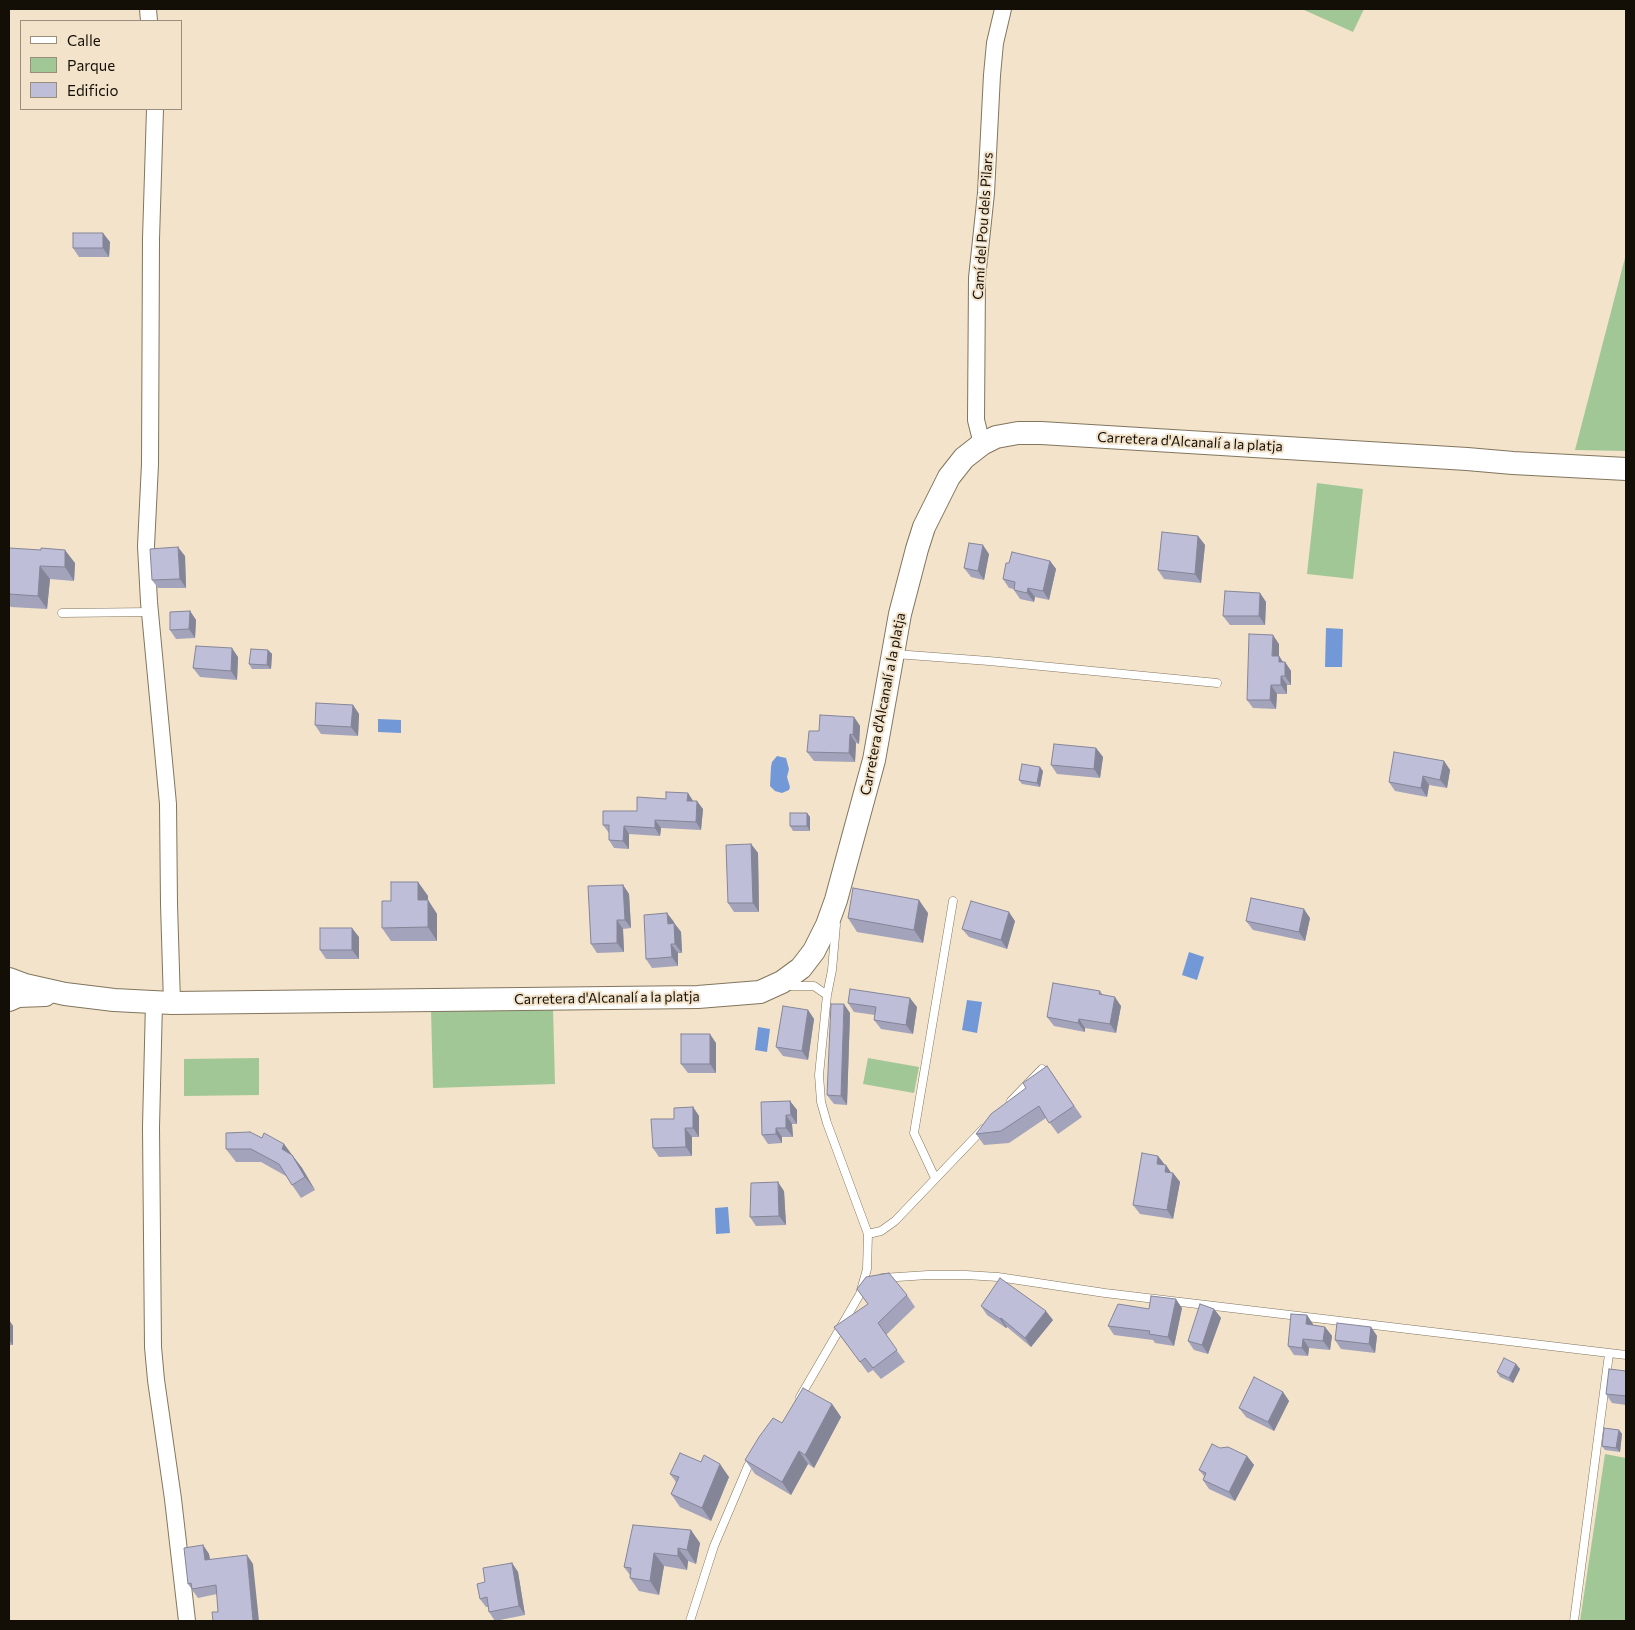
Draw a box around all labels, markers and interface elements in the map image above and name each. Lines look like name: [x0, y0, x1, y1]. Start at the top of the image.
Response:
legend: [20, 20, 182, 110]
text: Calle: [67, 31, 101, 49]
text: Parque: [67, 56, 115, 74]
text: Edificio: [67, 81, 118, 99]
street label: Camí del Pou dels Pilars: [969, 152, 997, 300]
street label: Carretera d'Alcanalí a la platja: [1097, 429, 1283, 455]
street label: Carretera d'Alcanalí a la platja: [857, 611, 909, 797]
street label: Carretera d'Alcanalí a la platja: [514, 988, 700, 1008]

